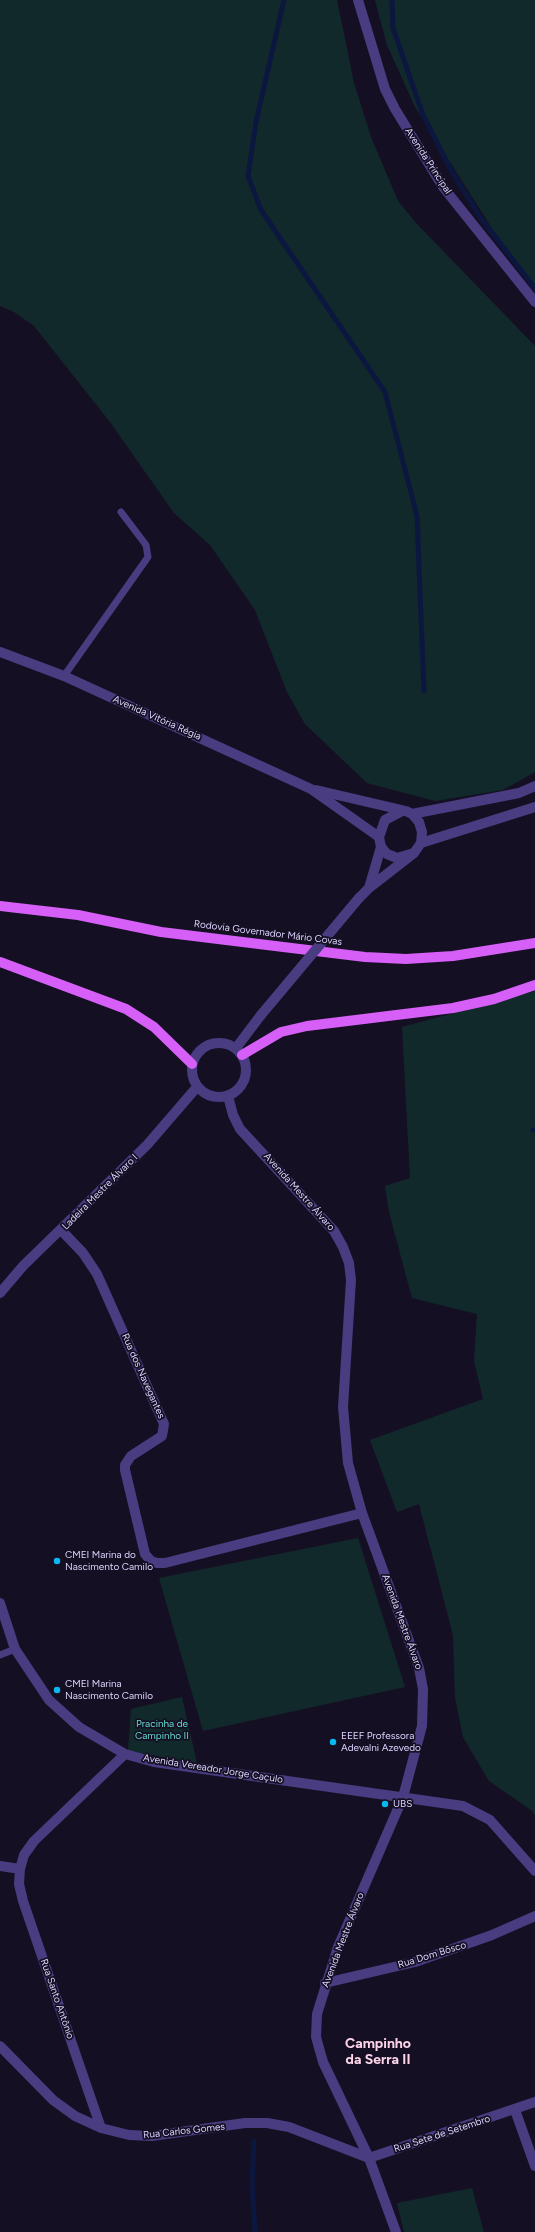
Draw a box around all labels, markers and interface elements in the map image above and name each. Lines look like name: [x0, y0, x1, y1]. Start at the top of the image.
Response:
street label: Avenida Principal: [402, 126, 454, 196]
street label: Avenida Vitória Régia: [111, 693, 203, 743]
street label: Rodovia Governador Mário Covas: [193, 918, 343, 948]
street label: Avenida Mestre Álvaro: [261, 1151, 337, 1233]
street label: Ladeira Mestre Álvaro I: [60, 1152, 140, 1232]
street label: Rua dos Navegantes: [119, 1332, 167, 1420]
place label: CMEI Marina do Nascimento Camilo: [65, 1549, 153, 1572]
marker: CMEI Marina do Nascimento Camilo: [52, 1556, 62, 1566]
street label: Avenida Mestre Álvaro: [379, 1573, 425, 1671]
place label: CMEI Marina Nascimento Camilo: [65, 1678, 153, 1702]
marker: CMEI Marina Nascimento Camilo: [52, 1685, 62, 1695]
park label: Pracinha de Campinho II: [135, 1718, 189, 1742]
place label: EEEF Professora Adevalni Azevedo: [341, 1730, 421, 1754]
marker: EEEF Professora Adevalni Azevedo: [328, 1737, 338, 1747]
street label: Avenida Vereador Jorge Caçulo: [142, 1752, 284, 1786]
place label: UBS: [393, 1798, 412, 1810]
marker: UBS: [380, 1799, 390, 1809]
street label: Avenida Mestre Álvaro: [319, 1891, 367, 1989]
street label: Rua Dom Bôsco: [396, 1939, 468, 1971]
street label: Rua Santo Antônio: [38, 1957, 76, 2041]
district label: Campinho da Serra II: [345, 2036, 411, 2068]
street label: Rua Sete de Setembro: [392, 2113, 492, 2155]
street label: Rua Carlos Gomes: [142, 2121, 226, 2141]

